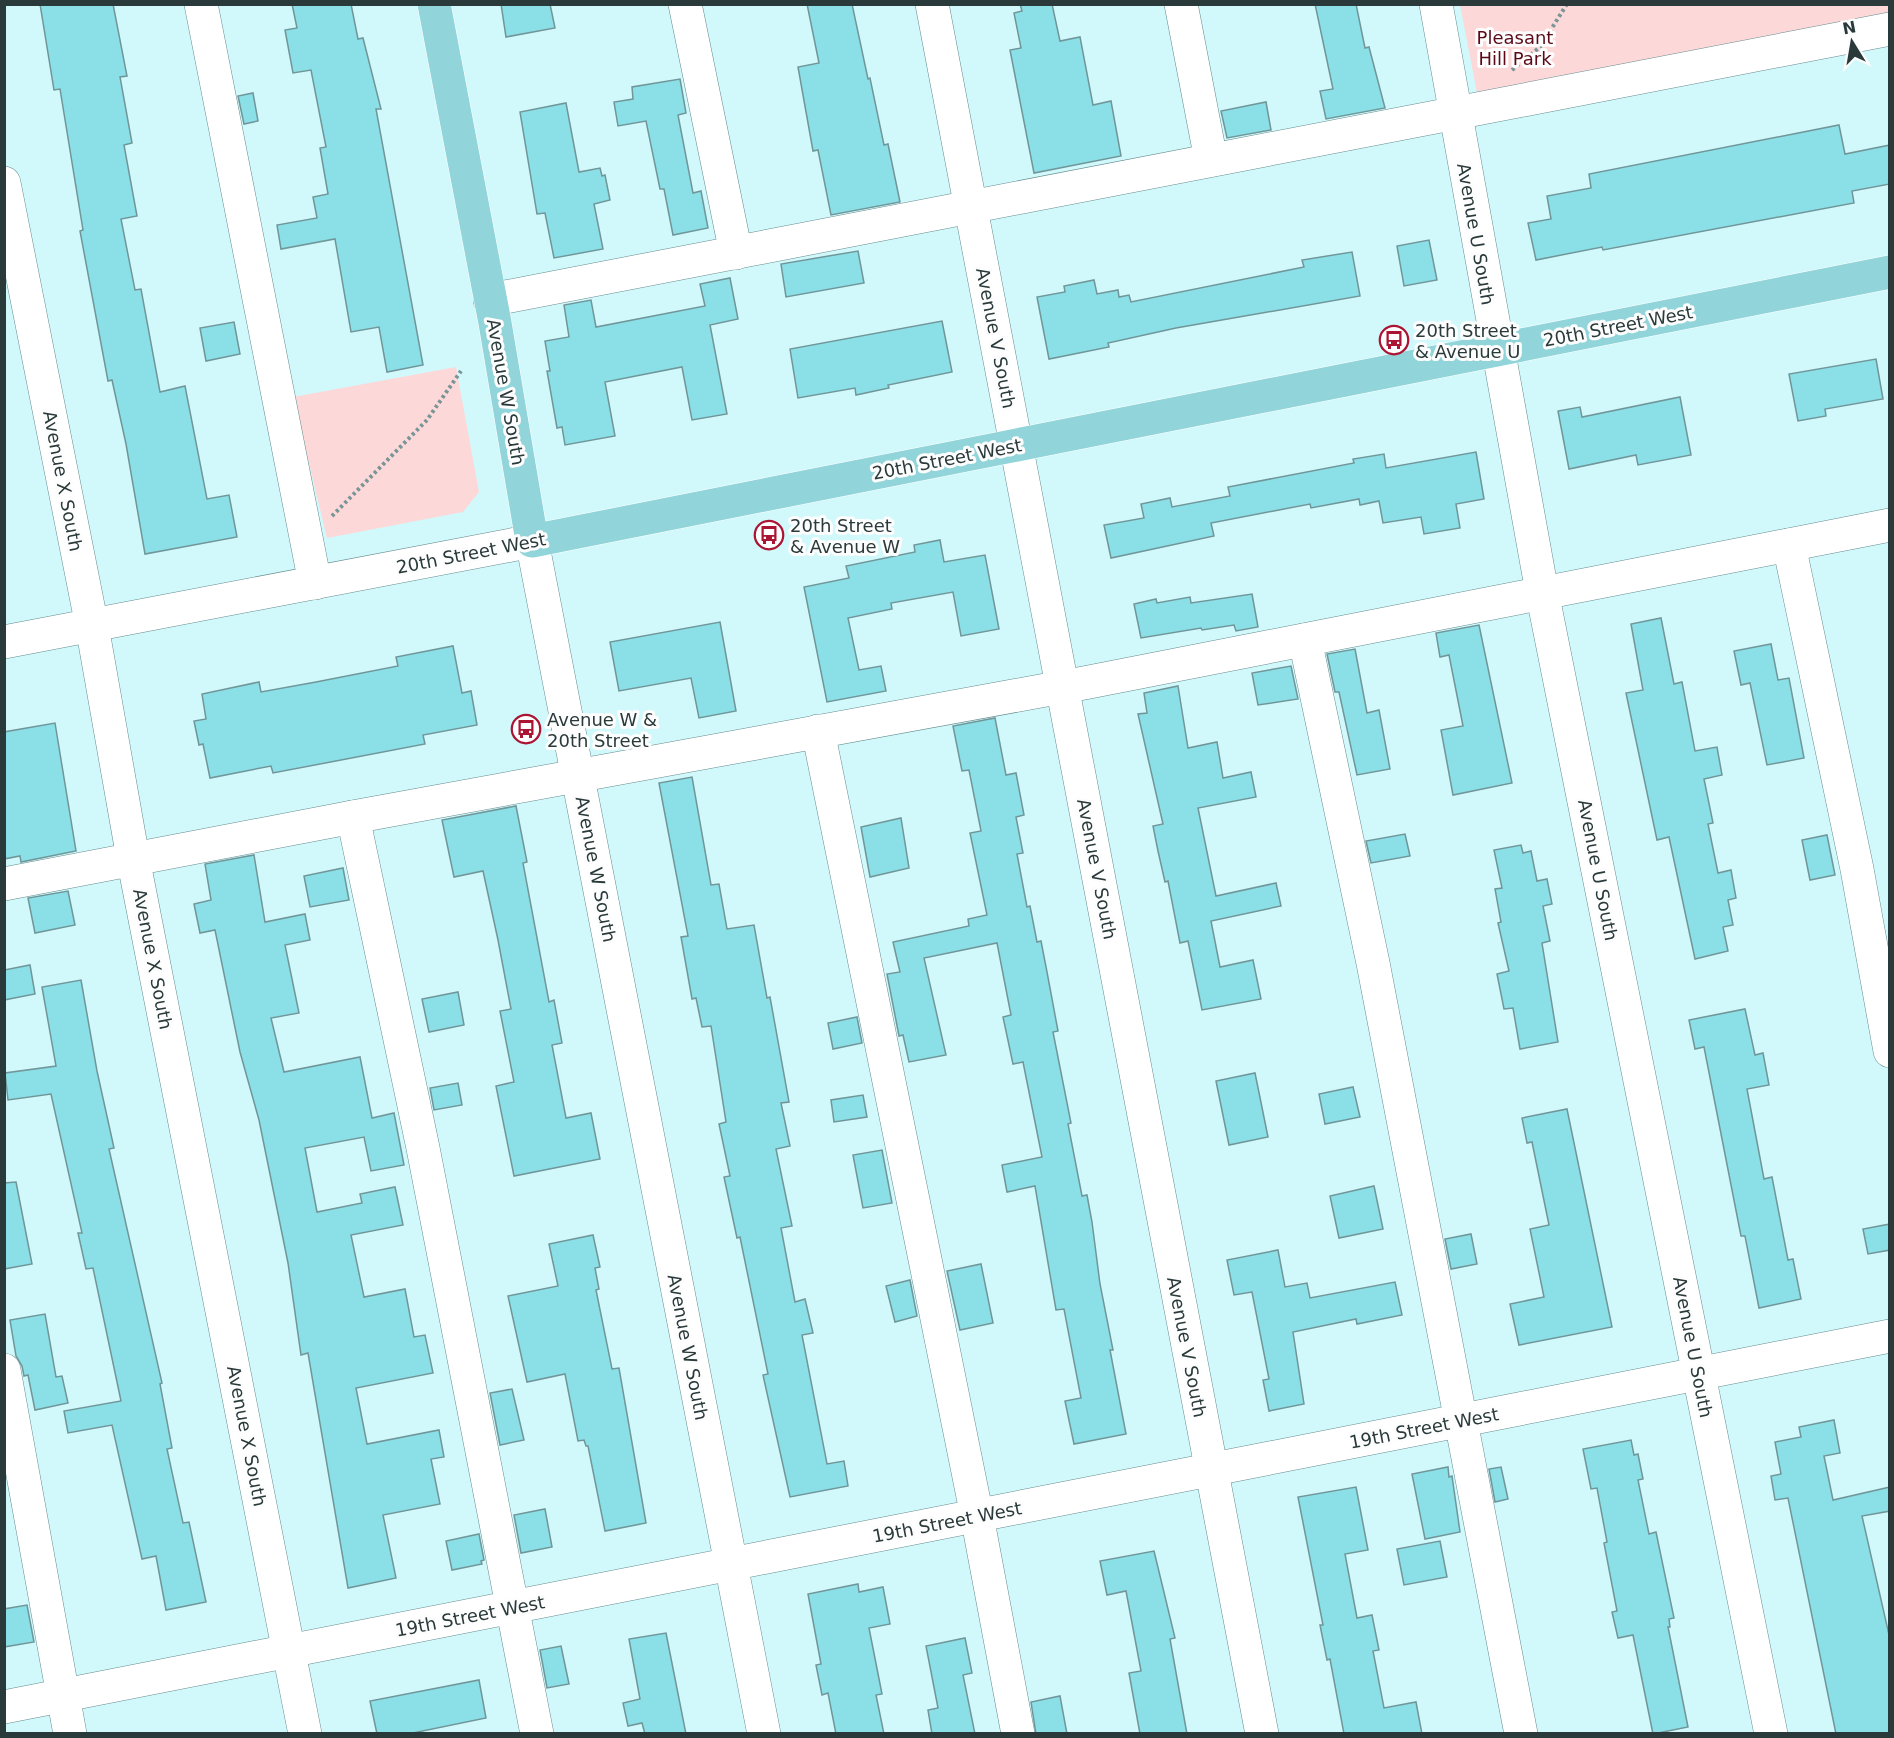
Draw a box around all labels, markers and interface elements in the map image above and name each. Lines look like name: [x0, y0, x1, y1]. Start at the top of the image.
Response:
north arrow: [1822, 12, 1882, 72]
text: N: [1841, 17, 1858, 38]
park label: Pleasant Hill Park: [1477, 27, 1553, 69]
street label: Avenue U South: [1453, 161, 1499, 307]
street label: Avenue V South: [972, 266, 1020, 410]
street label: 20th Street West: [1542, 301, 1694, 351]
street label: Avenue W South: [483, 317, 529, 467]
place label: 20th Street & Avenue U: [1415, 320, 1521, 362]
bus stop icon: 20th Street & Avenue U: [1378, 324, 1410, 356]
street label: Avenue X South: [39, 409, 87, 553]
street label: 20th Street West: [871, 434, 1023, 484]
place label: 20th Street & Avenue W: [790, 515, 900, 557]
bus stop icon: 20th Street & Avenue W: [753, 519, 785, 551]
street label: 20th Street West: [395, 528, 547, 578]
place label: Avenue W & 20th Street: [547, 709, 657, 751]
bus stop icon: Avenue W & 20th Street: [510, 713, 542, 745]
street label: Avenue W South: [572, 794, 620, 944]
street label: Avenue V South: [1073, 797, 1121, 941]
street label: Avenue U South: [1574, 797, 1622, 943]
street label: Avenue X South: [129, 887, 177, 1031]
street label: Avenue W South: [664, 1272, 712, 1422]
street label: Avenue U South: [1669, 1274, 1717, 1420]
street label: Avenue V South: [1163, 1275, 1211, 1419]
street label: Avenue X South: [223, 1364, 271, 1508]
street label: 19th Street West: [1348, 1403, 1500, 1453]
street label: 19th Street West: [871, 1497, 1023, 1547]
street label: 19th Street West: [394, 1591, 546, 1641]

